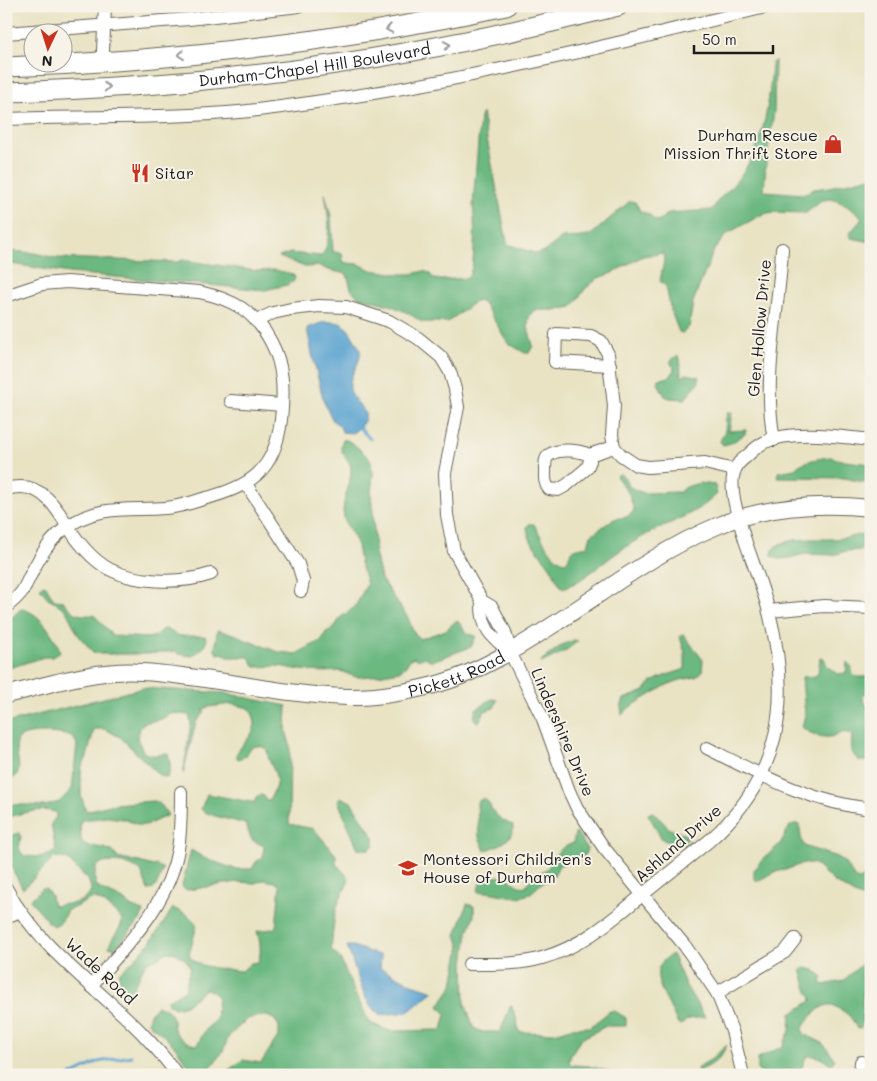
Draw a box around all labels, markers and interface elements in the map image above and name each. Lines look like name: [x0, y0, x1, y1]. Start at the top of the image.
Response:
north arrow: [22, 22, 72, 72]
scale bar: [694, 22, 773, 54]
one-way arrow: [385, 23, 393, 33]
text: 50 m: [702, 29, 737, 49]
street label: Durham-Chapel Hill Boulevard: [198, 37, 432, 90]
one-way arrow: [442, 40, 451, 50]
one-way arrow: [177, 49, 185, 60]
text: N: [41, 52, 53, 71]
one-way arrow: [104, 82, 112, 93]
place label: Durham Rescue Mission Thrift Store: [664, 124, 818, 163]
shop icon: Durham Rescue Mission Thrift Store: [822, 133, 844, 155]
restaurant icon: Sitar: [129, 162, 151, 184]
place label: Sitar: [155, 162, 194, 183]
street label: Glen Hollow Drive: [742, 258, 775, 398]
street label: Pickett Road: [406, 646, 508, 701]
street label: Lindershire Drive: [527, 665, 600, 799]
street label: Ashland Drive: [630, 799, 725, 886]
place label: Montessori Children's House of Durham: [423, 848, 592, 887]
school or university icon: Montessori Children's House of Durham: [397, 857, 419, 879]
street label: Wade Road: [62, 933, 141, 1009]

